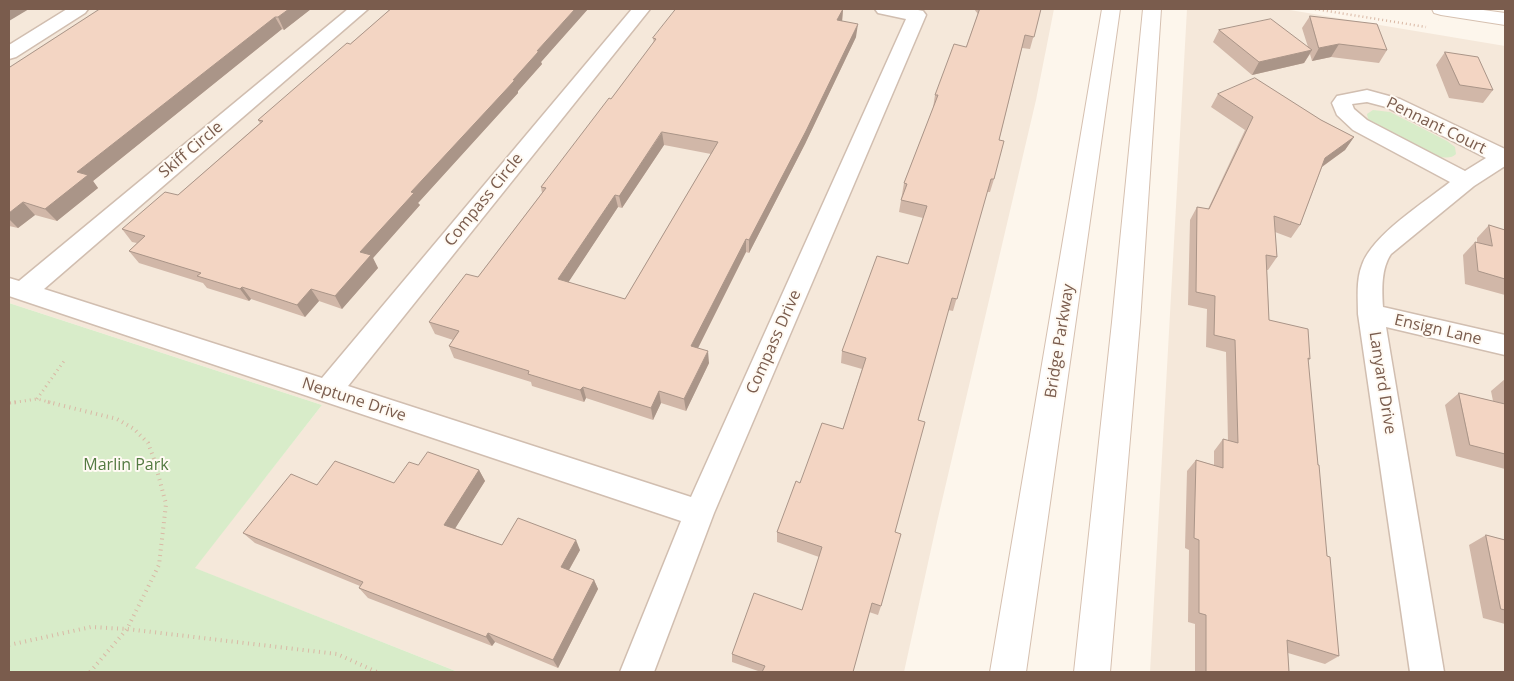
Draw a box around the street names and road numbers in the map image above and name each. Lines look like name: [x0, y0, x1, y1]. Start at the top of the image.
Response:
street label: Pennant Court: [1383, 94, 1489, 158]
street label: Skiff Circle: [155, 118, 227, 182]
street label: Compass Circle: [441, 150, 527, 250]
street label: Bridge Parkway: [1041, 283, 1079, 399]
street label: Compass Drive: [743, 287, 805, 397]
street label: Ensign Lane: [1392, 311, 1484, 349]
street label: Lanyard Drive: [1364, 330, 1400, 436]
street label: Neptune Drive: [299, 374, 409, 426]

